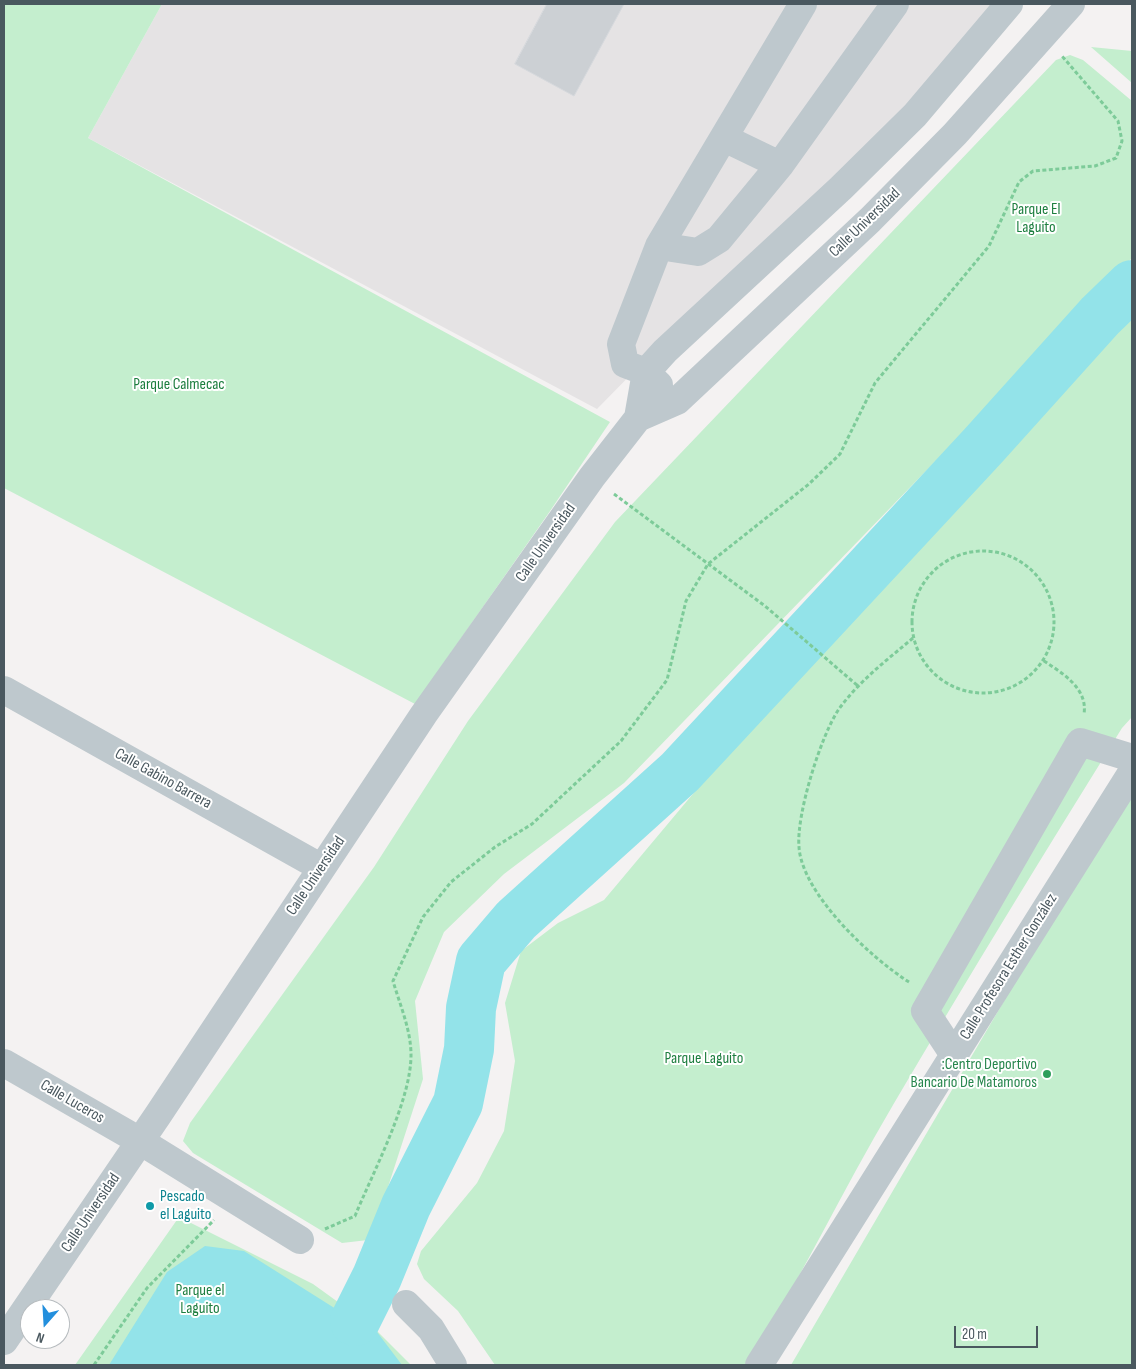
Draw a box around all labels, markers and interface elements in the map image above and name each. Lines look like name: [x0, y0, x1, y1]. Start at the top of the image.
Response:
street label: Calle Universidad: [825, 184, 905, 262]
park label: Parque El Laguito: [1012, 200, 1060, 238]
park label: Parque Calmecac: [133, 375, 225, 395]
street label: Calle Universidad: [512, 500, 580, 586]
street label: Calle Gabino Barrera: [111, 745, 215, 813]
street label: Calle Universidad: [282, 833, 350, 919]
street label: Calle Profesora Esther González: [956, 890, 1062, 1044]
park label: Parque Laguito: [665, 1049, 743, 1069]
place label: :Centro Deportivo Bancario De Matamoros: [911, 1055, 1037, 1093]
marker: :Centro Deportivo Bancario De Matamoros: [1041, 1068, 1053, 1080]
street label: Calle Luceros: [37, 1076, 107, 1128]
street label: Calle Universidad: [57, 1170, 125, 1256]
place label: Pescado el Laguito: [160, 1187, 211, 1225]
marker: Pescado el Laguito: [144, 1200, 156, 1212]
park label: Parque el Laguito: [176, 1281, 224, 1319]
north arrow: [20, 1299, 70, 1349]
scale bar: [956, 1316, 1040, 1348]
text: 20 m: [962, 1325, 987, 1344]
text: N: [34, 1328, 47, 1347]

